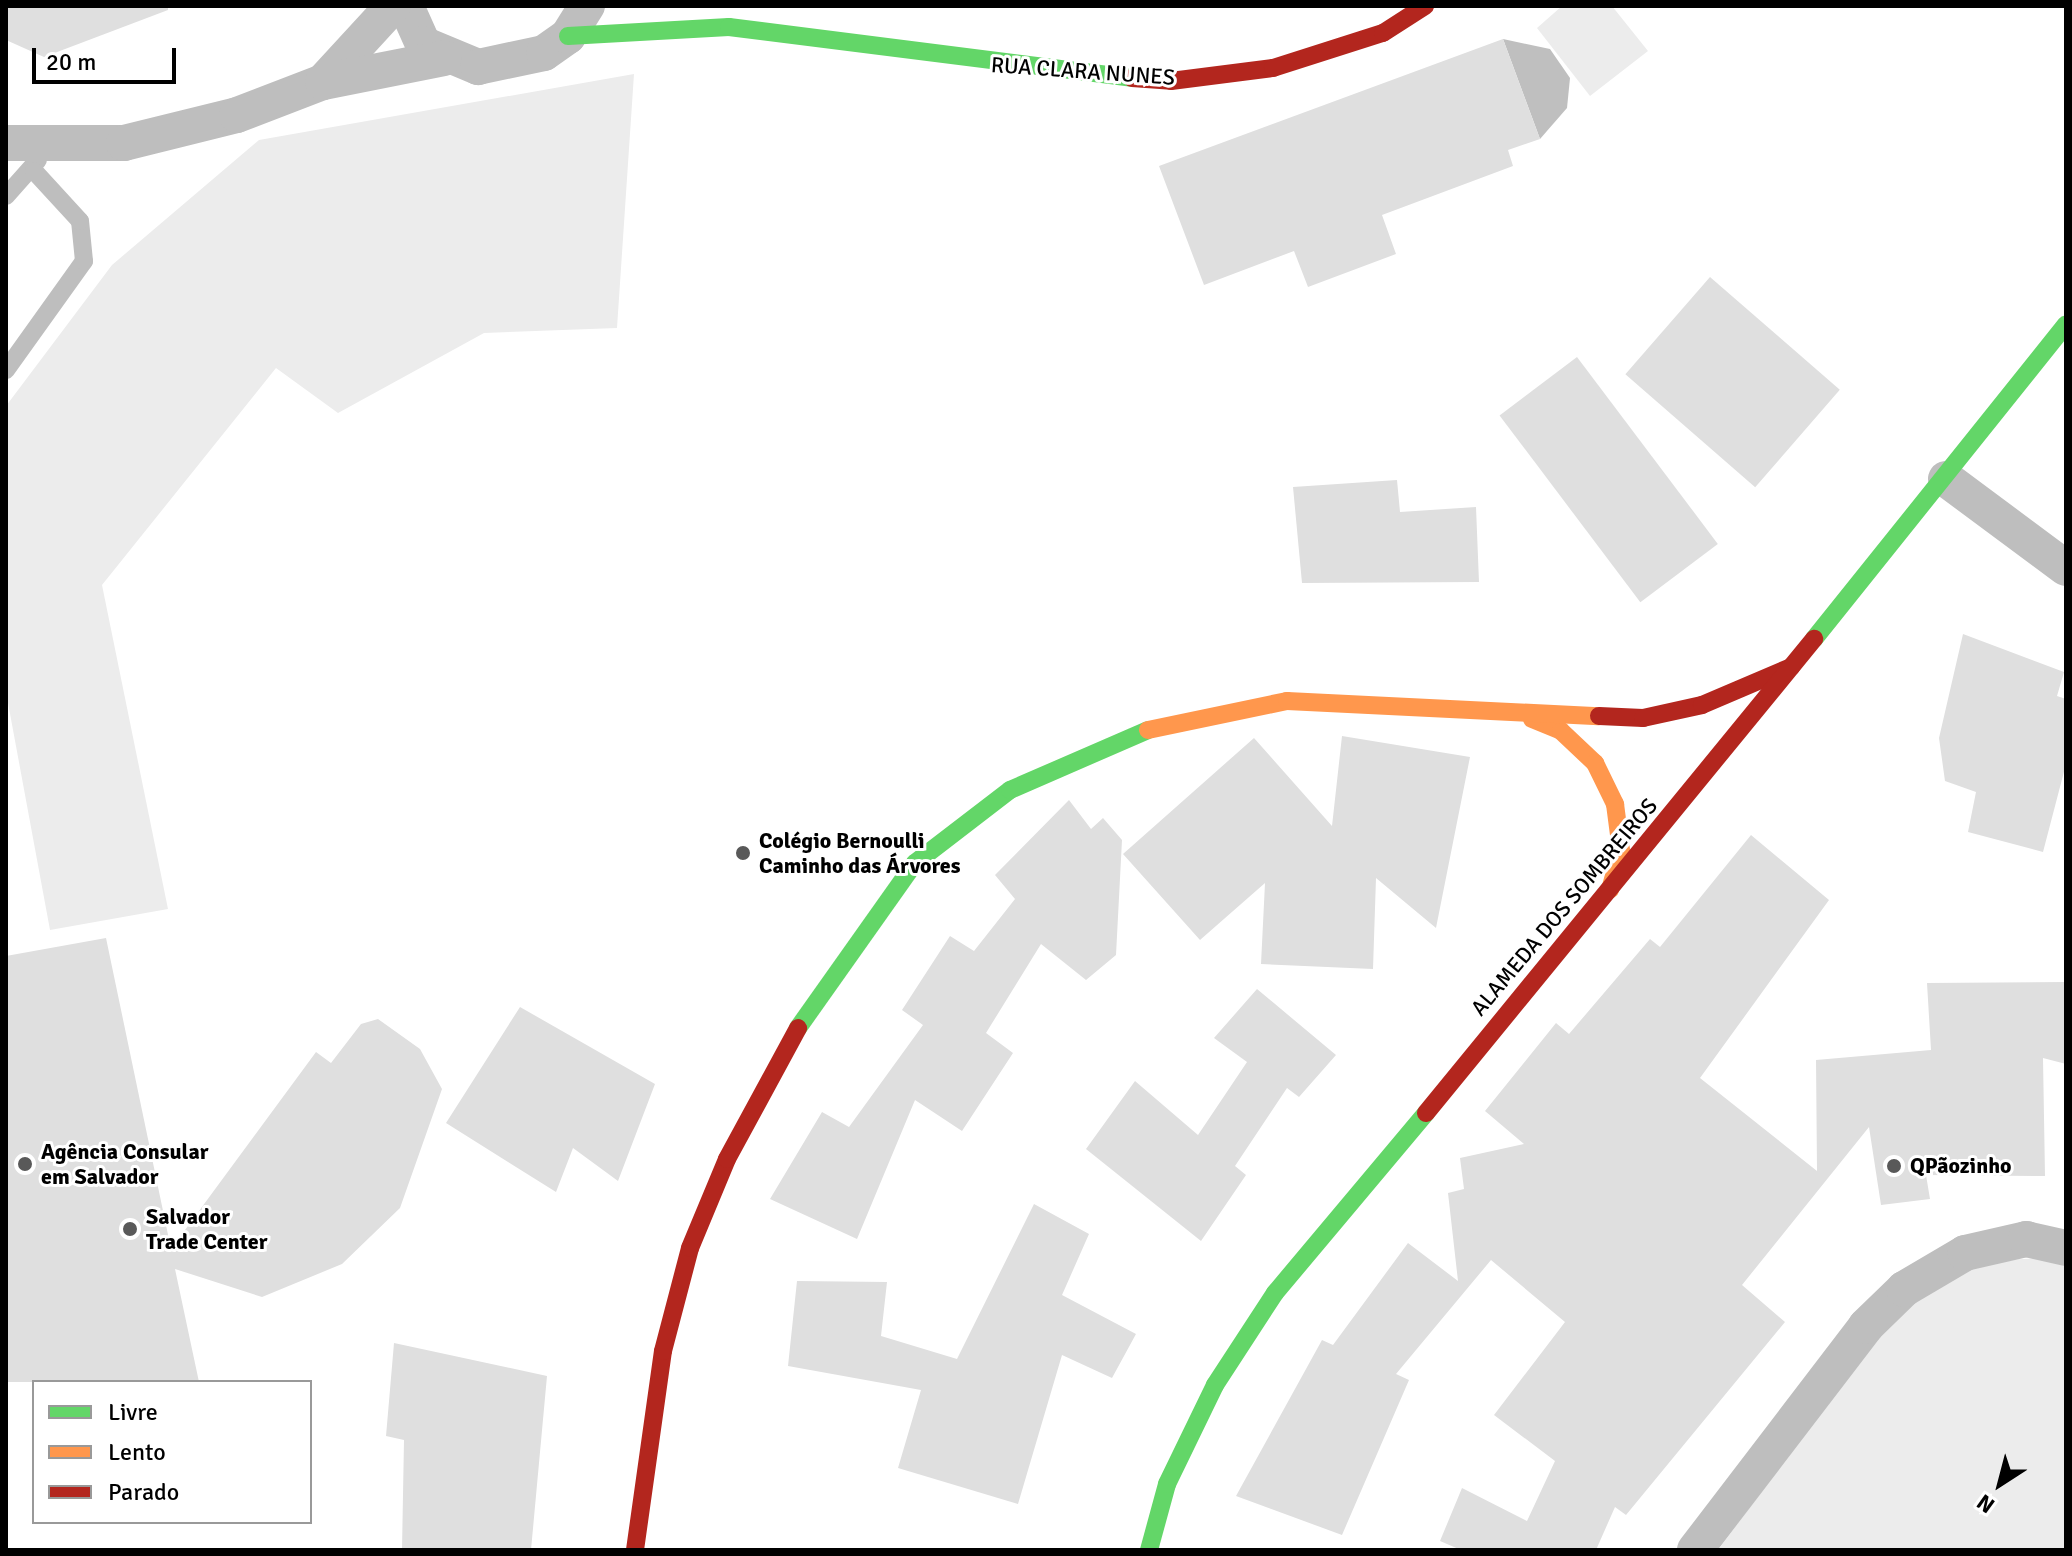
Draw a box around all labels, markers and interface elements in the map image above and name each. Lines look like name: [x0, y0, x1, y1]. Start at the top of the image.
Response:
scale bar: [36, 32, 180, 82]
text: 20 m: [46, 47, 96, 77]
street label: RUA CLARA NUNES: [990, 51, 1176, 91]
street label: ALAMEDA DOS SOMBREIROS: [1465, 793, 1663, 1021]
place label: Colégio Bernoulli Caminho das Árvores: [759, 827, 961, 878]
marker: Colégio Bernoulli Caminho das Árvores: [734, 844, 752, 862]
place label: Agência Consular em Salvador: [41, 1138, 209, 1190]
place label: QPãozinho: [1910, 1153, 2012, 1179]
marker: Agência Consular em Salvador: [16, 1155, 34, 1173]
marker: QPãozinho: [1885, 1157, 1903, 1175]
place label: Salvador Trade Center: [146, 1203, 268, 1254]
marker: Salvador Trade Center: [121, 1220, 139, 1238]
legend: [32, 1380, 312, 1524]
text: Livre: [108, 1397, 158, 1427]
text: Lento: [108, 1437, 166, 1467]
north arrow: [1960, 1444, 2040, 1524]
text: Parado: [108, 1477, 179, 1507]
text: N: [1971, 1488, 2000, 1519]

